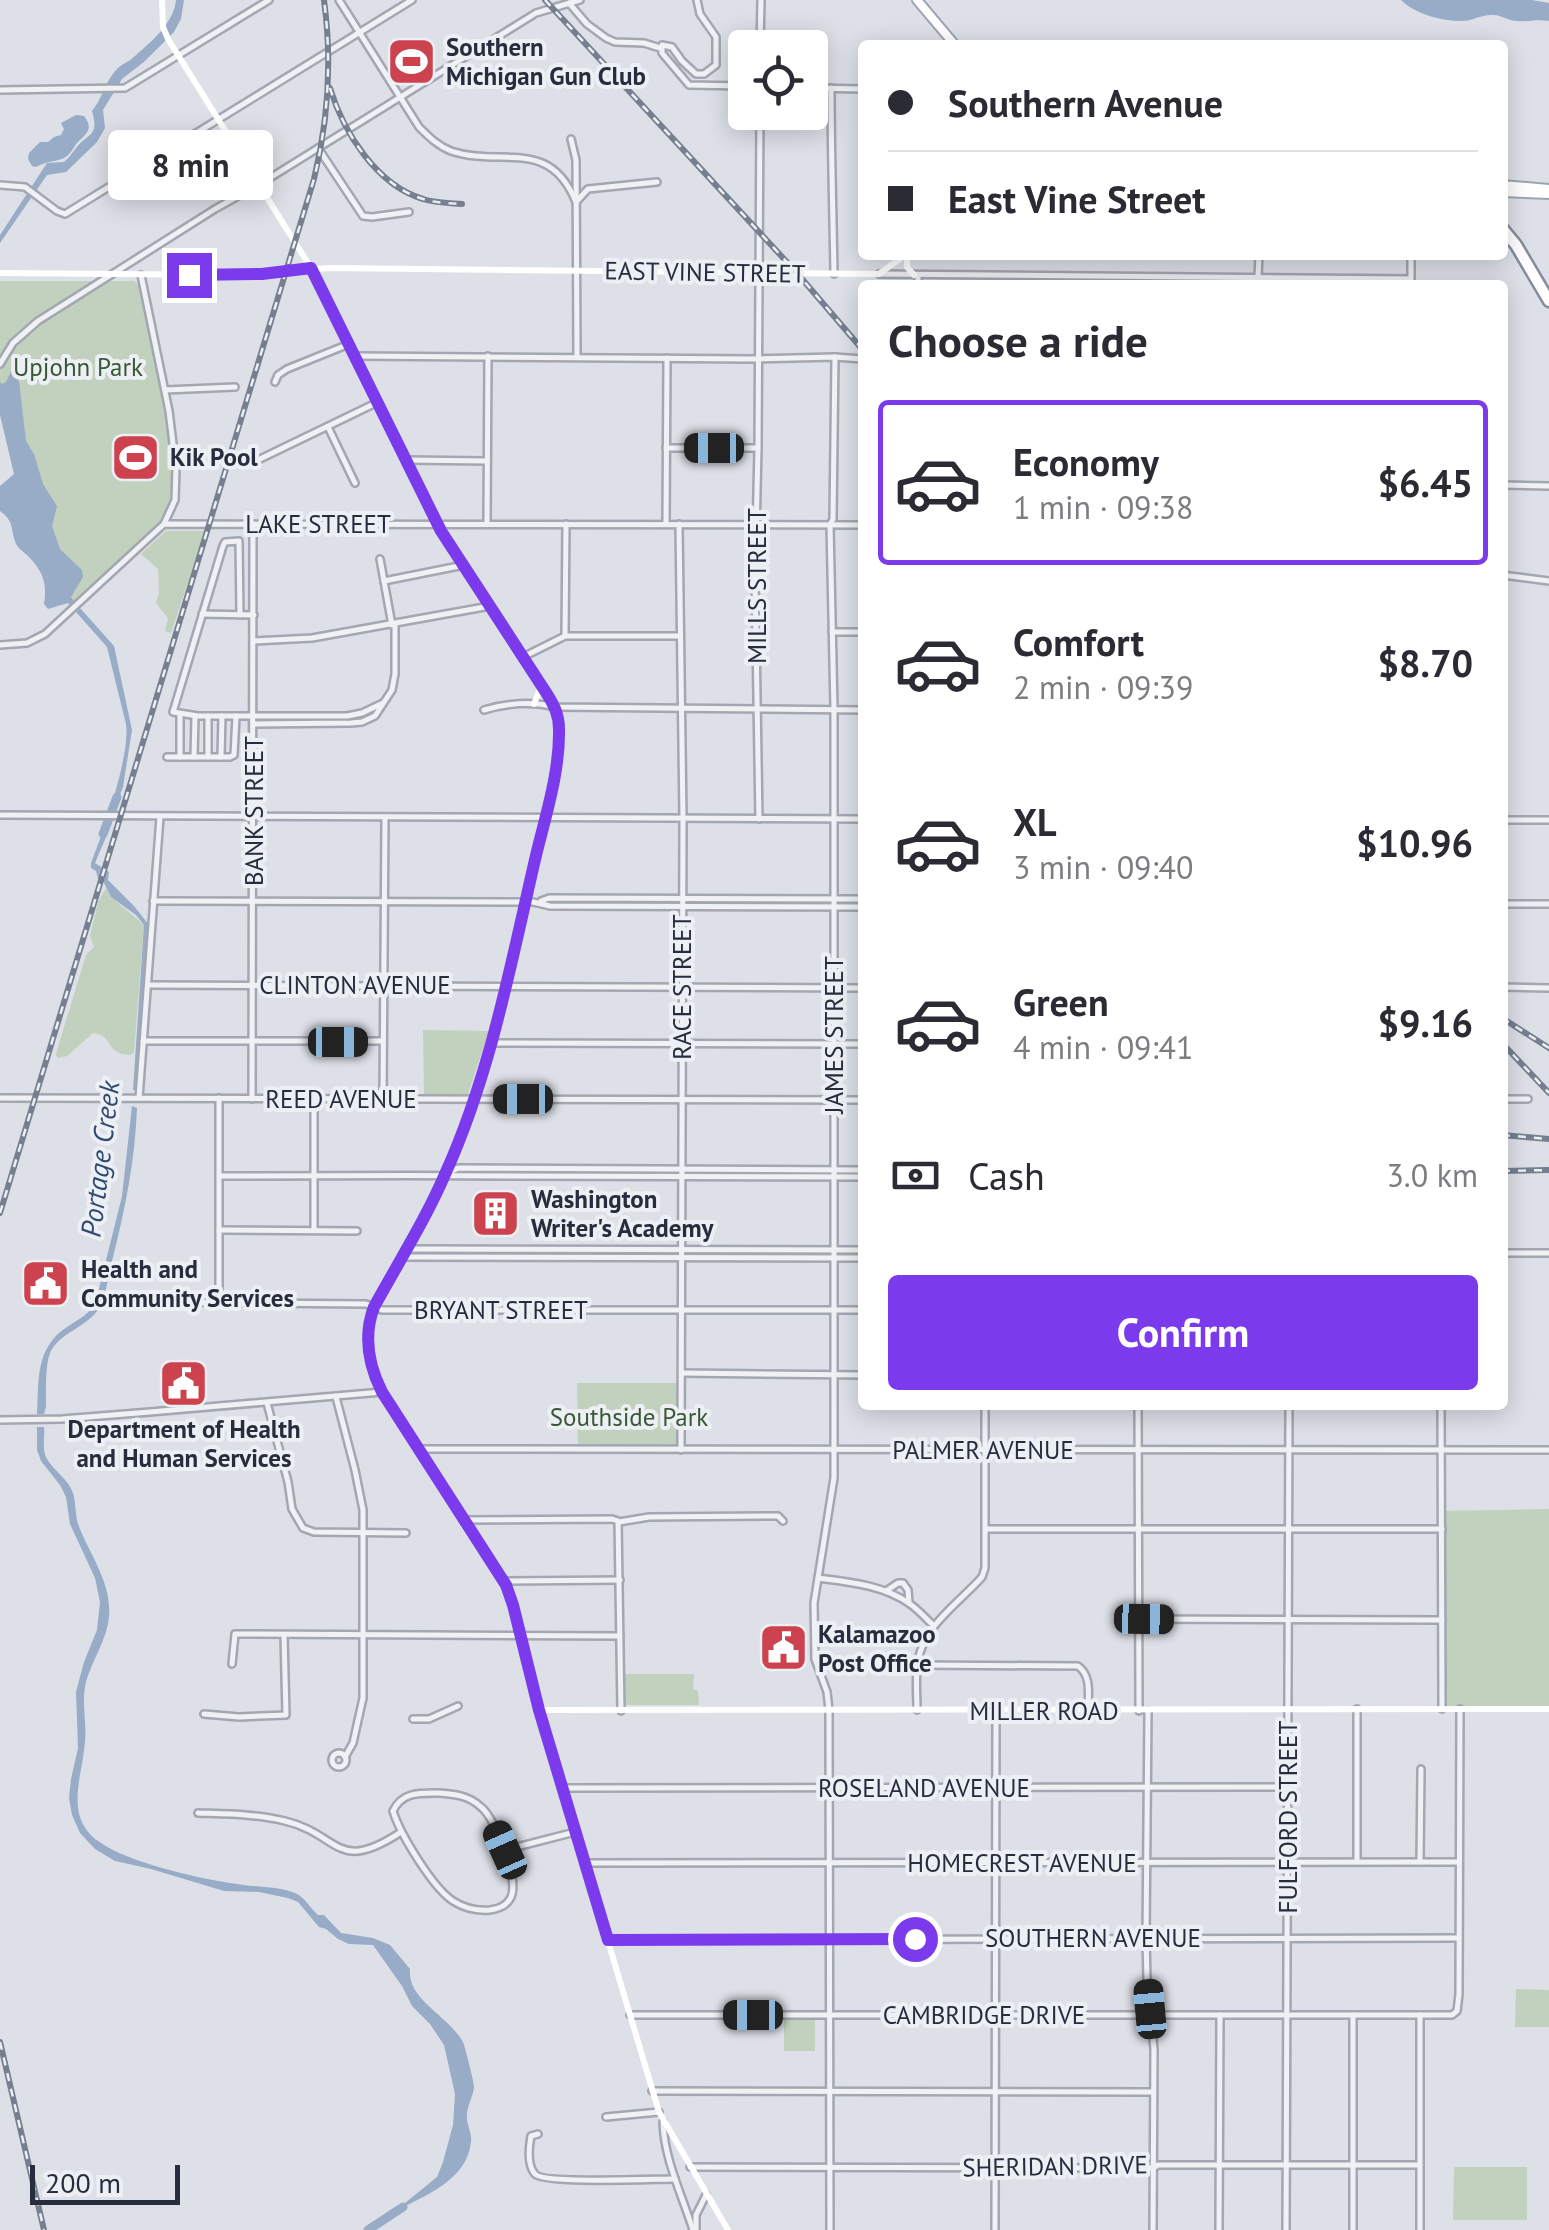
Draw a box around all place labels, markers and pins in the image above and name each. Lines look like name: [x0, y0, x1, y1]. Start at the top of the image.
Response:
place label: Southern Michigan Gun Club: [446, 31, 646, 92]
sports icon: Southern Michigan Gun Club: [385, 35, 437, 87]
sports icon: Kik Pool: [109, 431, 161, 483]
place label: Kik Pool: [170, 441, 258, 473]
place label: Washington Writer's Academy: [531, 1183, 715, 1244]
building icon: Washington Writer's Academy: [470, 1187, 522, 1239]
place label: Health and Community Services: [81, 1253, 294, 1314]
public building icon: Health and Community Services: [20, 1257, 72, 1309]
public building icon: Department of Health and Human Services: [158, 1357, 210, 1409]
place label: Department of Health and Human Services: [67, 1413, 301, 1474]
place label: Kalamazoo Post Office: [818, 1618, 936, 1679]
public building icon: Kalamazoo Post Office: [757, 1622, 809, 1674]

